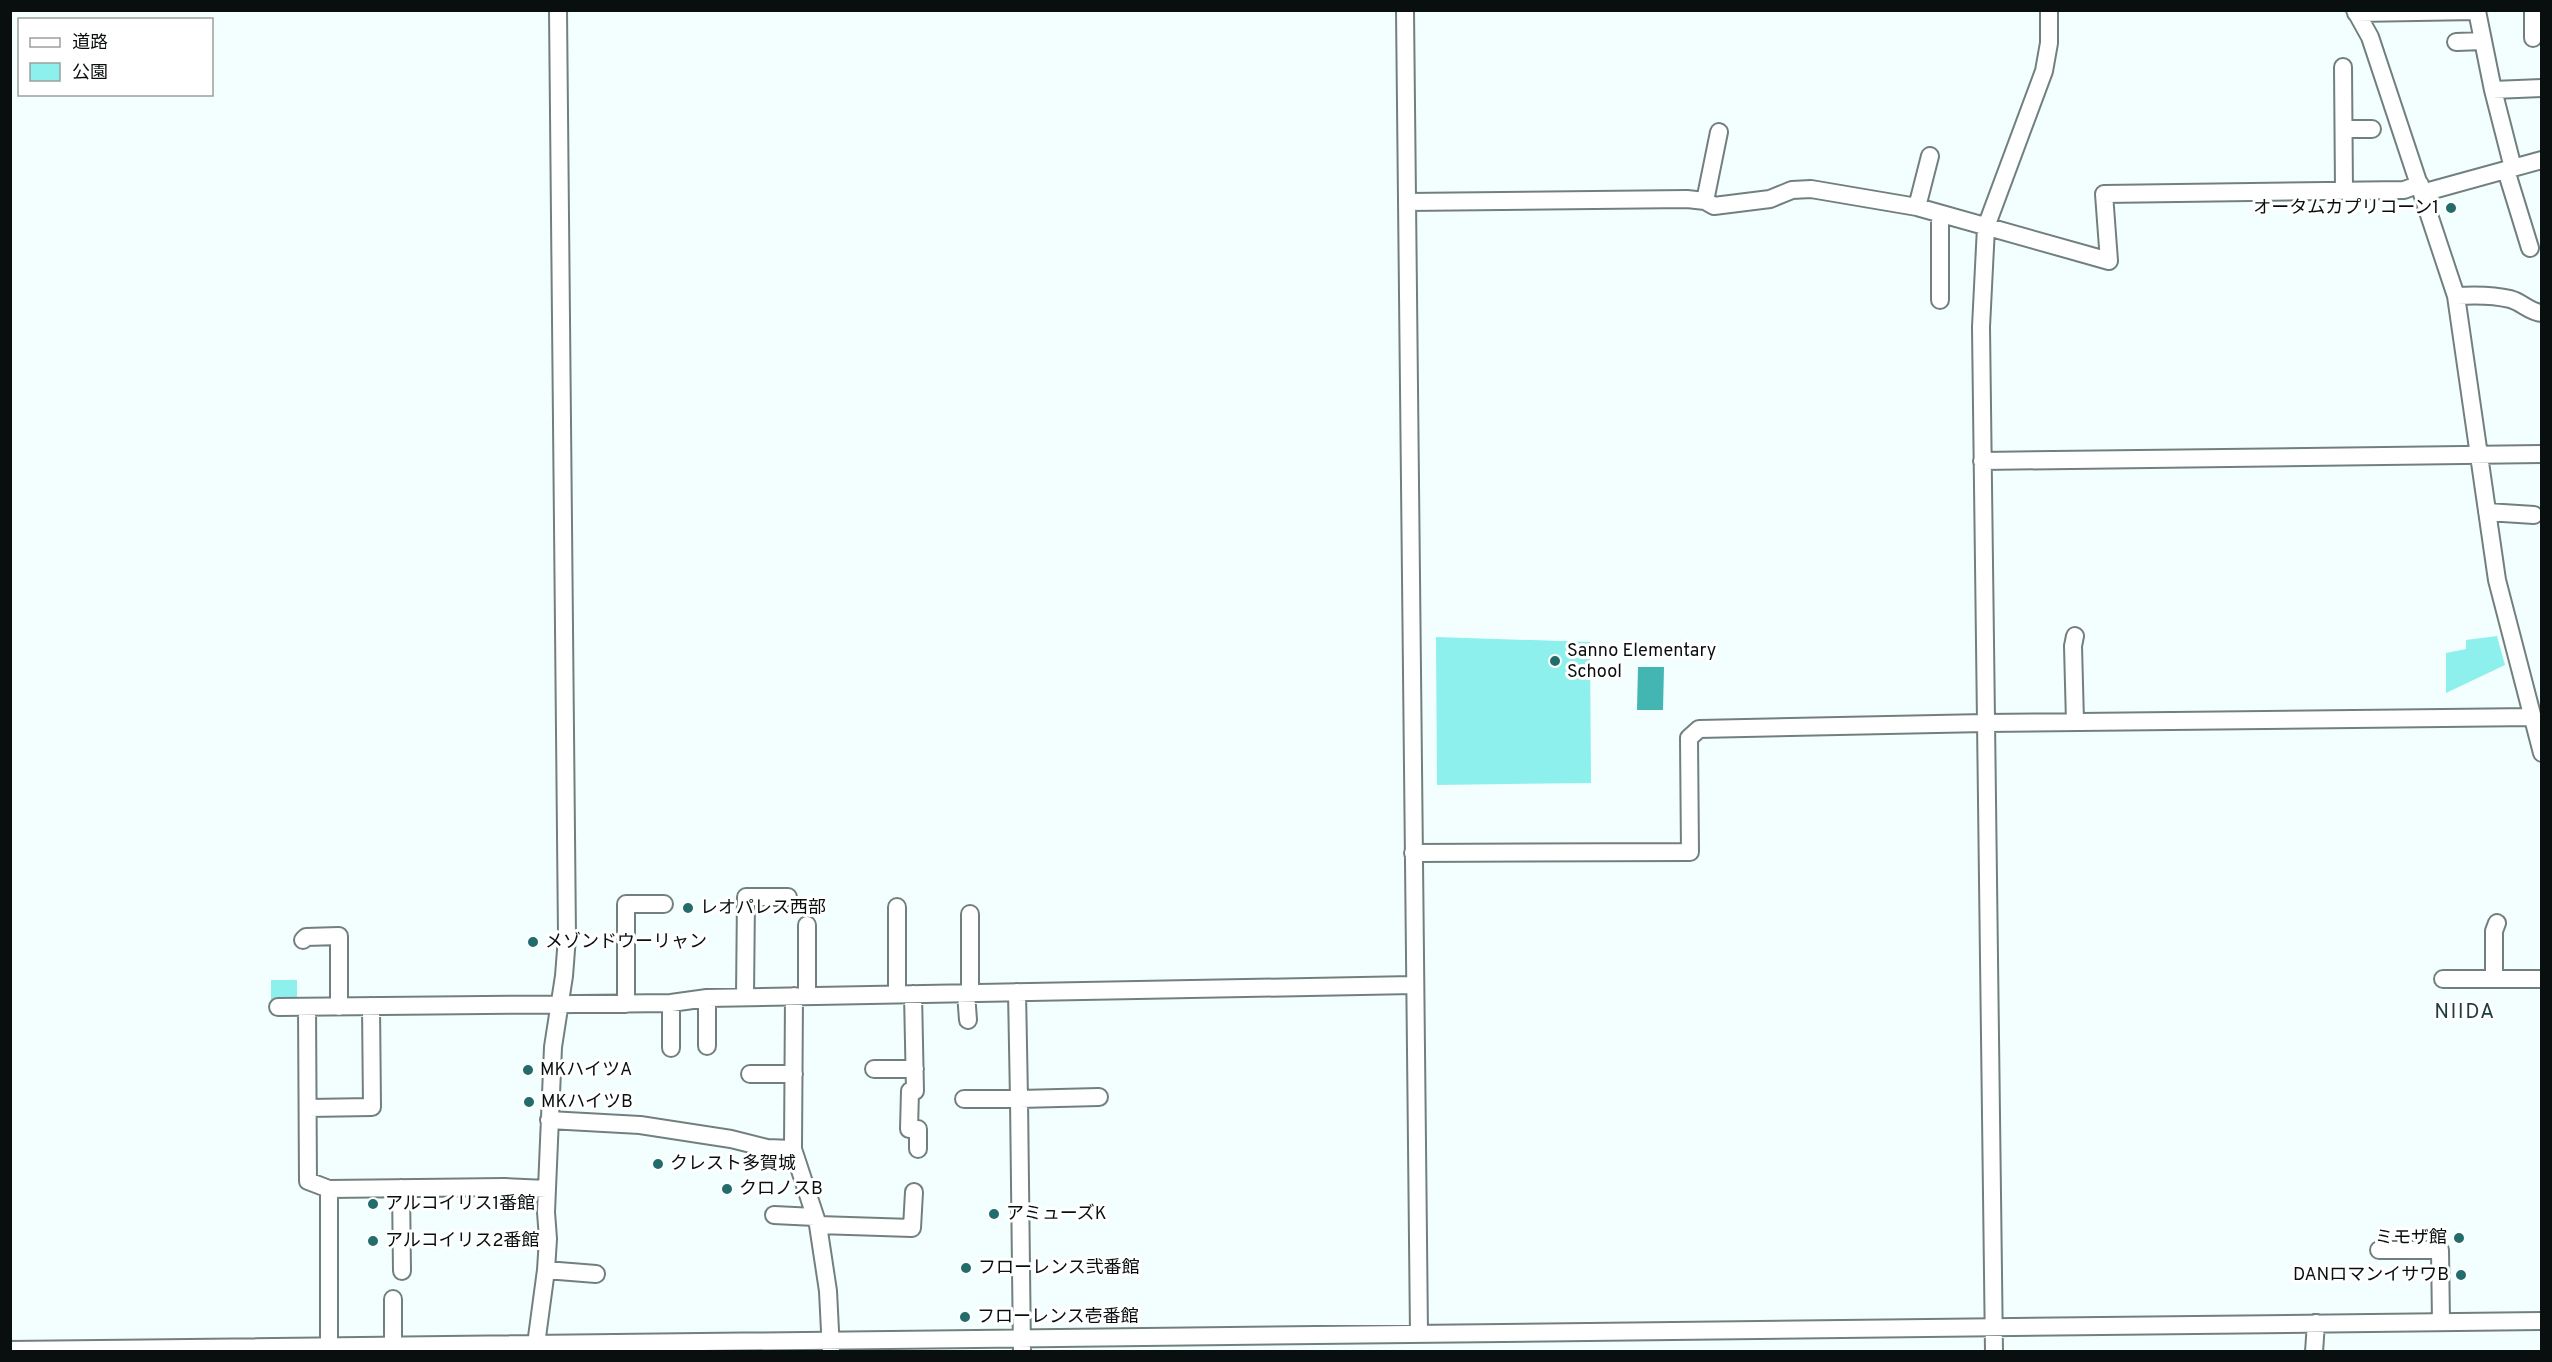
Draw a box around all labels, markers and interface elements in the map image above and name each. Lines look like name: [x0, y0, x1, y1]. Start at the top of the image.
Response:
legend: [18, 18, 213, 96]
text: 道路: [72, 32, 108, 55]
text: 公園: [72, 62, 108, 85]
place label: オータムカプリコーン1: [2253, 197, 2439, 220]
marker: オータムカプリコーン1: [2444, 201, 2458, 215]
place label: Sanno Elementary School: [1567, 640, 1716, 684]
marker: Sanno Elementary School: [1548, 654, 1562, 668]
place label: レオパレス西部: [700, 897, 826, 920]
marker: レオパレス西部: [681, 901, 695, 915]
place label: メゾンドウーリャン: [545, 931, 707, 954]
marker: メゾンドウーリャン: [526, 935, 540, 949]
district label: NIIDA: [2434, 999, 2496, 1026]
place label: MKハイツA: [540, 1059, 632, 1082]
marker: MKハイツA: [521, 1063, 535, 1077]
place label: MKハイツB: [541, 1091, 633, 1114]
marker: MKハイツB: [522, 1095, 536, 1109]
place label: クレスト多賀城: [670, 1153, 796, 1176]
marker: クレスト多賀城: [651, 1157, 665, 1171]
place label: クロノスB: [739, 1178, 823, 1201]
marker: クロノスB: [720, 1182, 734, 1196]
place label: アルコイリス1番館: [385, 1193, 535, 1216]
marker: アルコイリス1番館: [366, 1197, 380, 1211]
place label: アミューズK: [1006, 1203, 1107, 1226]
marker: アミューズK: [987, 1207, 1001, 1221]
place label: ミモザ館: [2375, 1227, 2447, 1250]
place label: アルコイリス2番館: [385, 1230, 539, 1253]
marker: ミモザ館: [2452, 1231, 2466, 1245]
marker: アルコイリス2番館: [366, 1234, 380, 1248]
place label: フローレンス弐番館: [978, 1257, 1140, 1280]
marker: フローレンス弐番館: [959, 1261, 973, 1275]
place label: DANロマンイサワB: [2293, 1264, 2449, 1287]
marker: DANロマンイサワB: [2454, 1268, 2468, 1282]
place label: フローレンス壱番館: [977, 1306, 1139, 1329]
marker: フローレンス壱番館: [958, 1310, 972, 1324]

